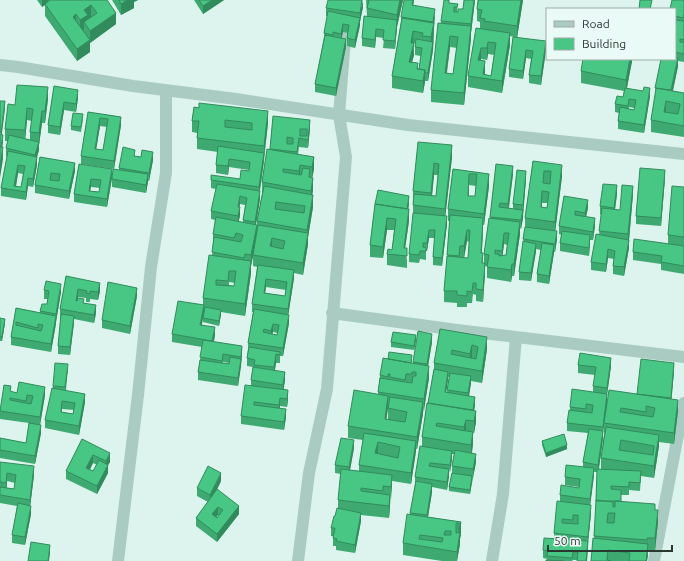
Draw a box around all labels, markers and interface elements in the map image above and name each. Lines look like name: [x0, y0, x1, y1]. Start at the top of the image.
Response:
legend: [546, 8, 676, 60]
text: Road: [582, 17, 610, 30]
text: Building: [582, 37, 626, 50]
scale bar: [548, 527, 672, 553]
text: 50 m: [554, 534, 581, 547]

